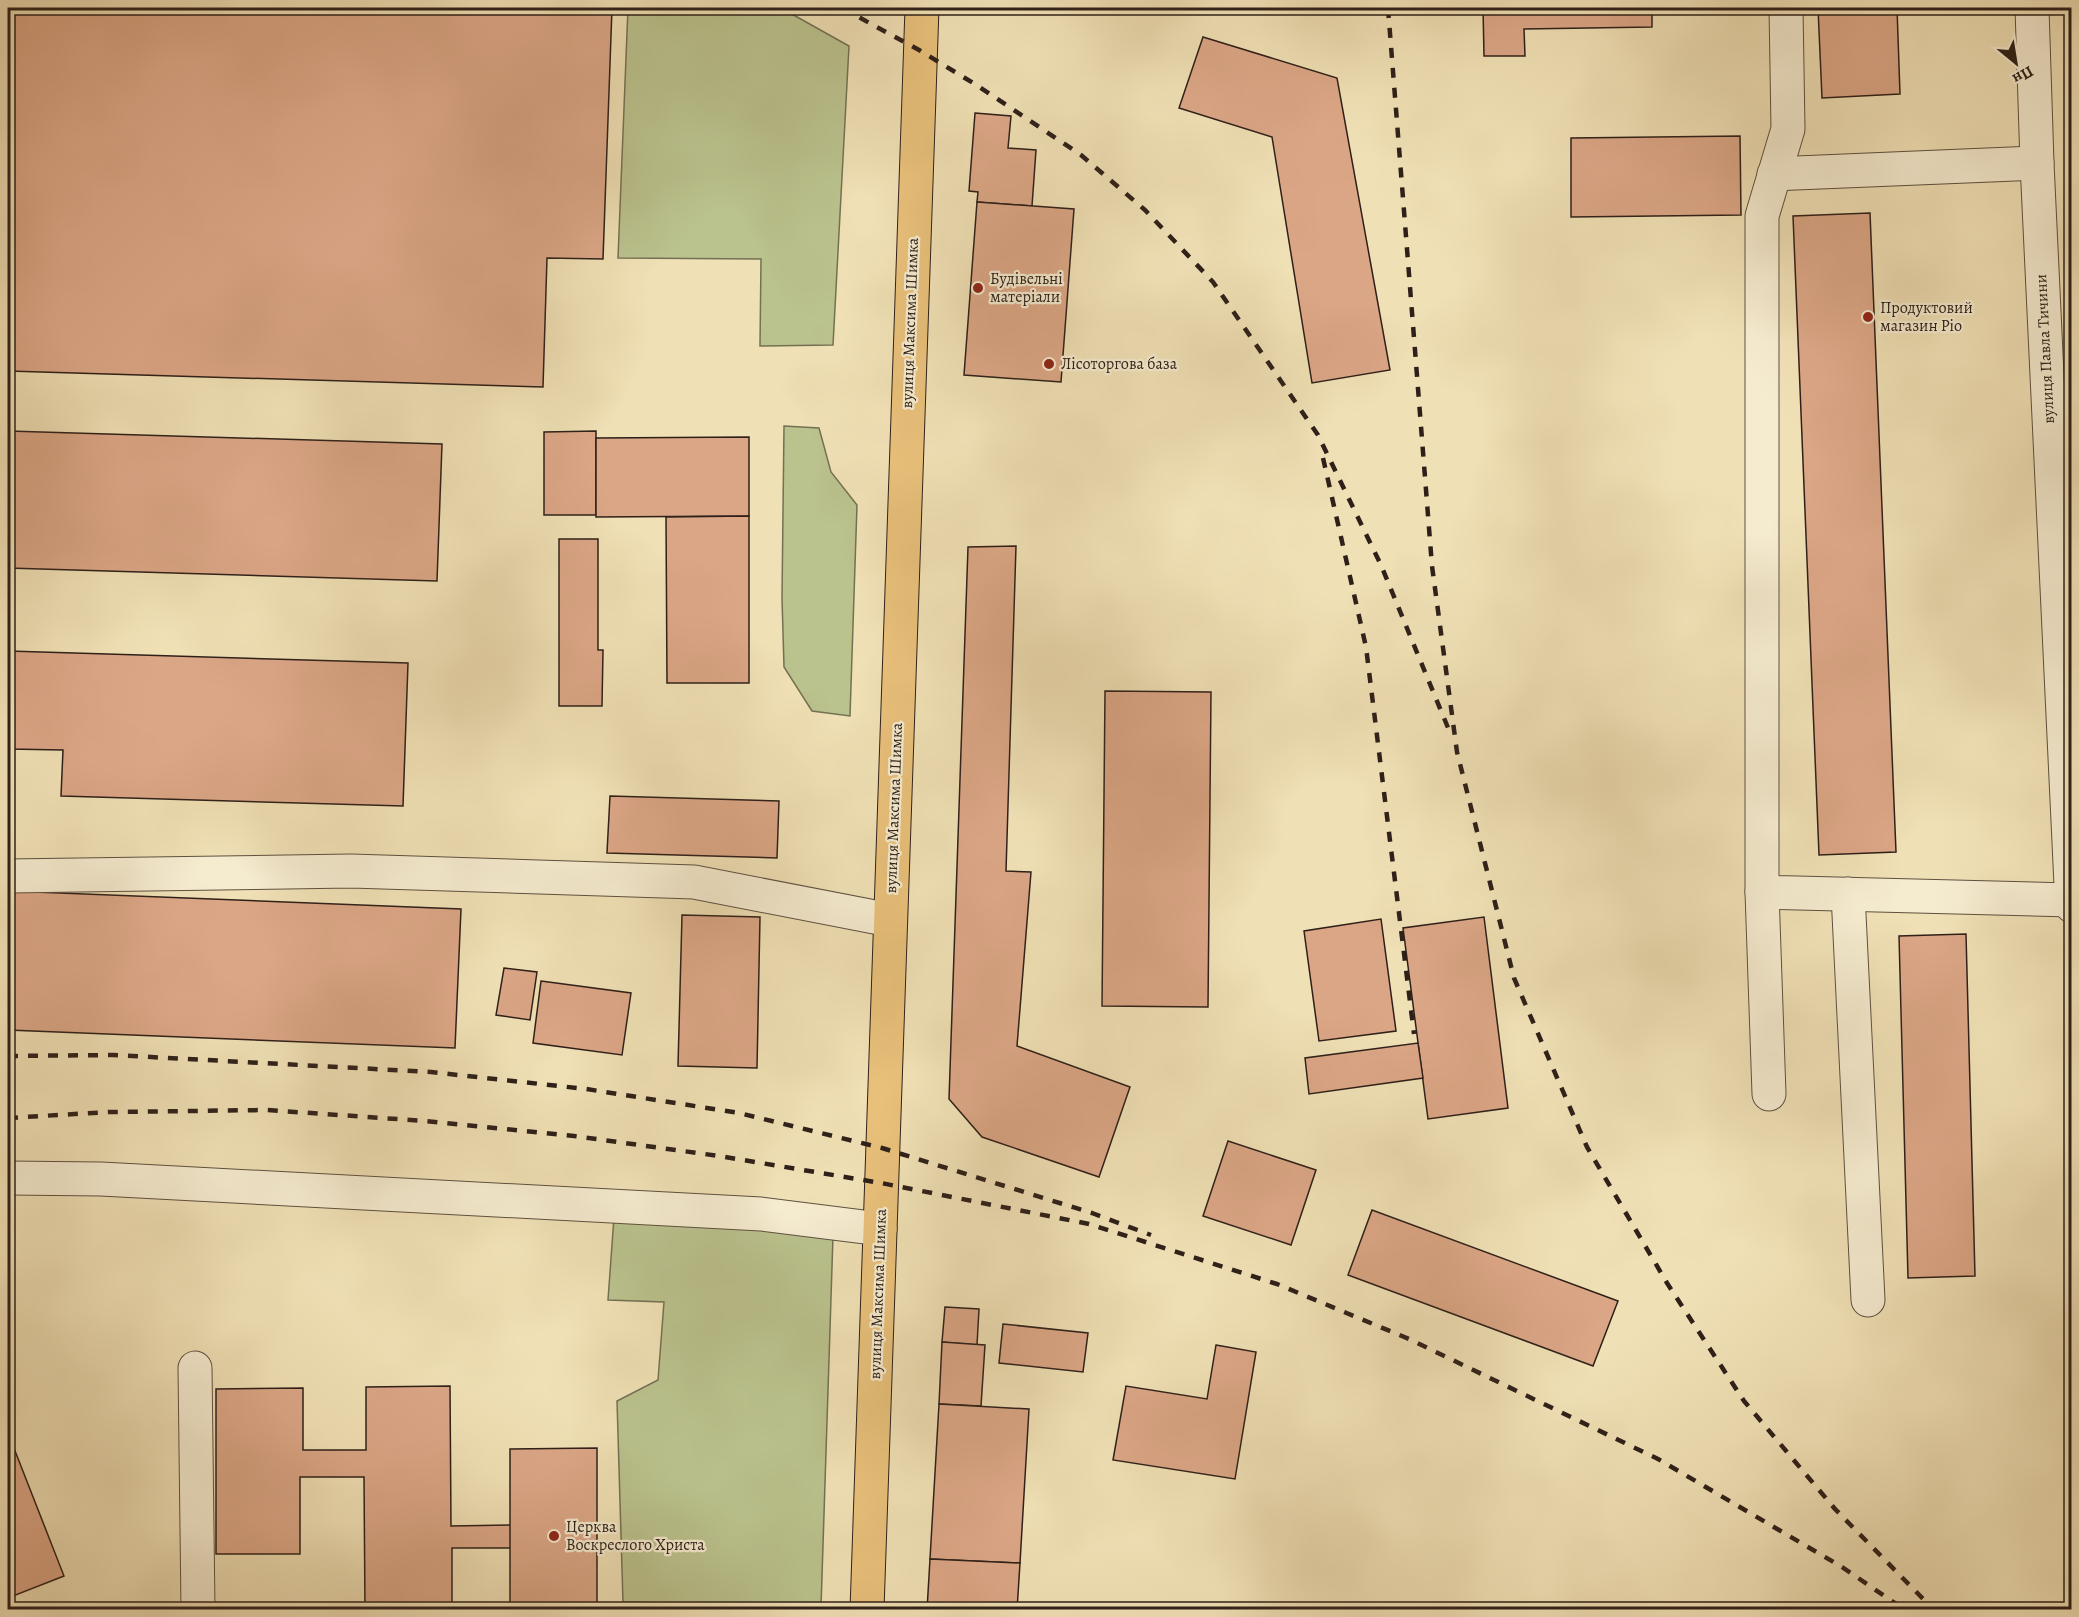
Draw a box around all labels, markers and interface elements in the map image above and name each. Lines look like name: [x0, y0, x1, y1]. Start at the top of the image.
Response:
north arrow: [1986, 33, 2046, 93]
text: Пн: [2008, 60, 2038, 90]
street label: вулиця Максима Шимка: [896, 237, 924, 409]
place label: Будівельні матеріали: [990, 268, 1063, 308]
street label: вулиця Павла Тичини: [2030, 274, 2060, 424]
marker: Будівельні матеріали: [971, 281, 985, 295]
place label: Продуктовий магазин Ріо: [1880, 297, 1973, 337]
marker: Продуктовий магазин Ріо: [1861, 310, 1875, 324]
place label: Лісоторгова база: [1061, 353, 1178, 375]
marker: Лісоторгова база: [1042, 357, 1056, 371]
street label: вулиця Максима Шимка: [880, 722, 908, 894]
street label: вулиця Максима Шимка: [864, 1208, 892, 1380]
place label: Церква Воскреслого Христа: [566, 1516, 705, 1556]
marker: Церква Воскреслого Христа: [547, 1529, 561, 1543]

